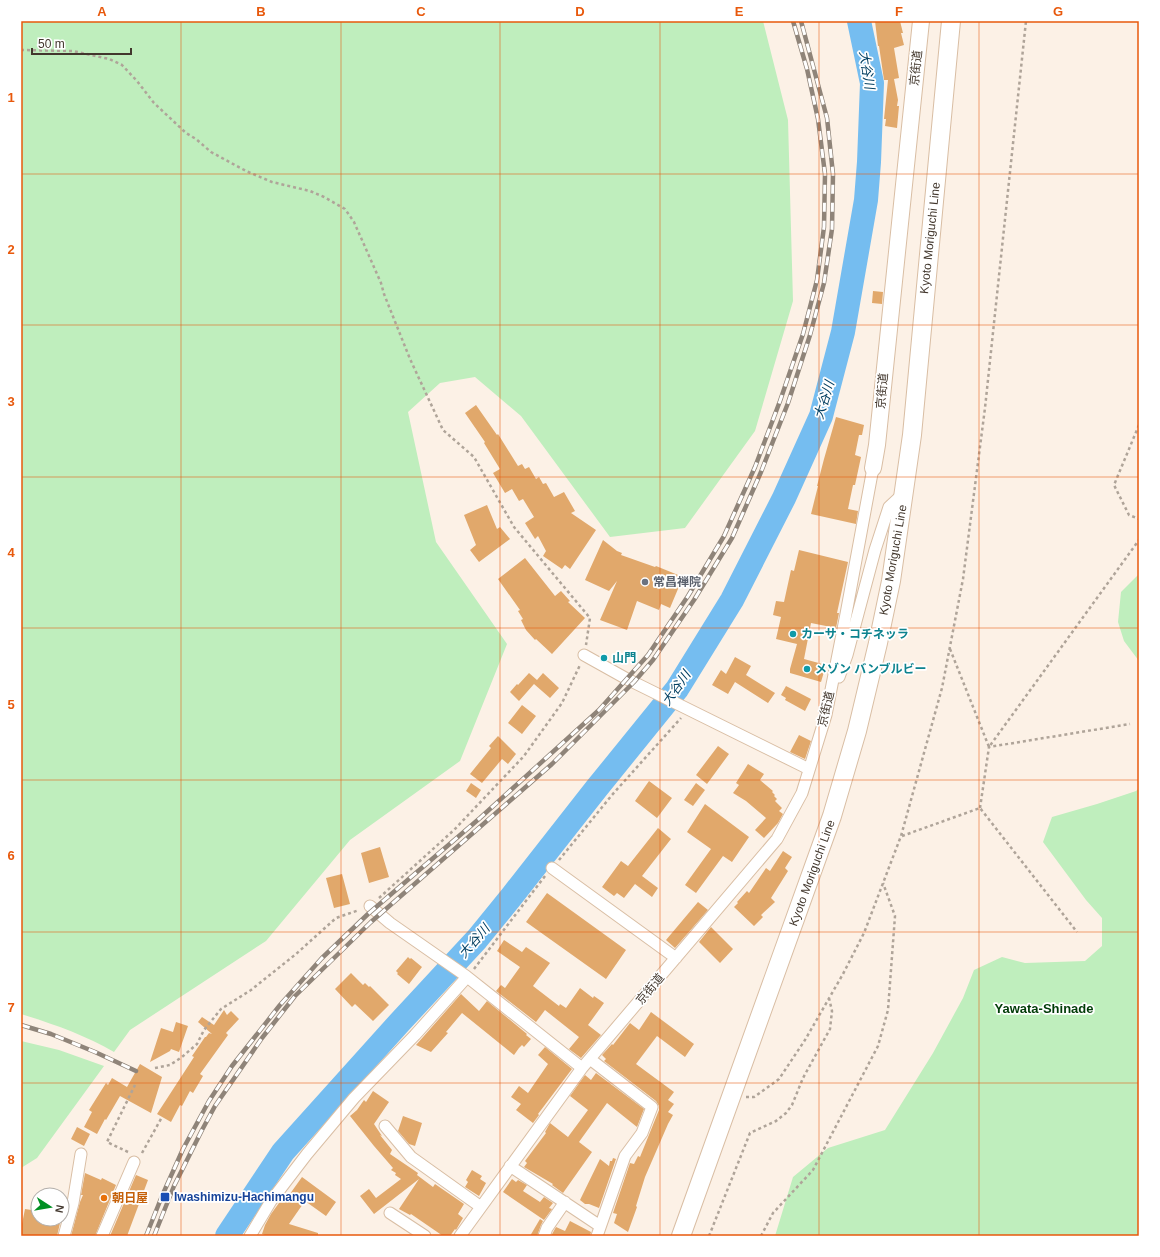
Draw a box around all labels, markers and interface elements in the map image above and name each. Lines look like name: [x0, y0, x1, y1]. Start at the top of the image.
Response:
text: A: [97, 4, 107, 19]
text: B: [256, 4, 266, 19]
text: C: [416, 4, 426, 19]
text: D: [575, 4, 585, 19]
text: E: [735, 4, 744, 19]
text: F: [895, 4, 903, 19]
text: G: [1053, 4, 1063, 19]
scale bar: [32, 30, 131, 56]
text: 50 m: [38, 37, 65, 51]
street label: 京街道: [907, 49, 925, 87]
water label: 大谷川: [857, 50, 878, 92]
text: 1: [7, 90, 15, 105]
street label: Kyoto Moriguchi Line: [917, 181, 943, 294]
text: 2: [7, 242, 15, 257]
street label: 京街道: [873, 372, 891, 410]
water label: 大谷川: [811, 377, 837, 421]
text: 3: [7, 394, 15, 409]
street label: Kyoto Moriguchi Line: [876, 503, 910, 616]
text: 4: [7, 545, 15, 560]
place label: 常昌禅院: [653, 575, 701, 589]
marker: 常昌禅院: [640, 577, 650, 587]
place label: カーサ・コチネッラ: [801, 627, 909, 641]
marker: カーサ・コチネッラ: [788, 629, 798, 639]
place label: 山門: [612, 651, 636, 665]
marker: 山門: [599, 653, 609, 663]
place label: メゾン バンブルビー: [815, 662, 927, 676]
marker: メゾン バンブルビー: [802, 664, 812, 674]
water label: 大谷川: [659, 666, 694, 708]
street label: 京街道: [815, 690, 837, 728]
text: 5: [7, 697, 15, 712]
street label: Kyoto Moriguchi Line: [786, 818, 838, 928]
text: 6: [7, 848, 15, 863]
water label: 大谷川: [456, 920, 494, 961]
street label: 京街道: [633, 971, 667, 1007]
text: 7: [7, 1000, 15, 1015]
district label: Yawata-Shinade: [995, 1001, 1093, 1016]
text: 8: [7, 1152, 15, 1167]
north arrow: [30, 1187, 70, 1227]
place label: Iwashimizu-Hachimangu: [174, 1190, 314, 1204]
place label: 朝日屋: [112, 1191, 148, 1205]
marker: Iwashimizu-Hachimangu: [159, 1191, 171, 1203]
marker: 朝日屋: [99, 1193, 109, 1203]
text: N: [53, 1204, 66, 1214]

